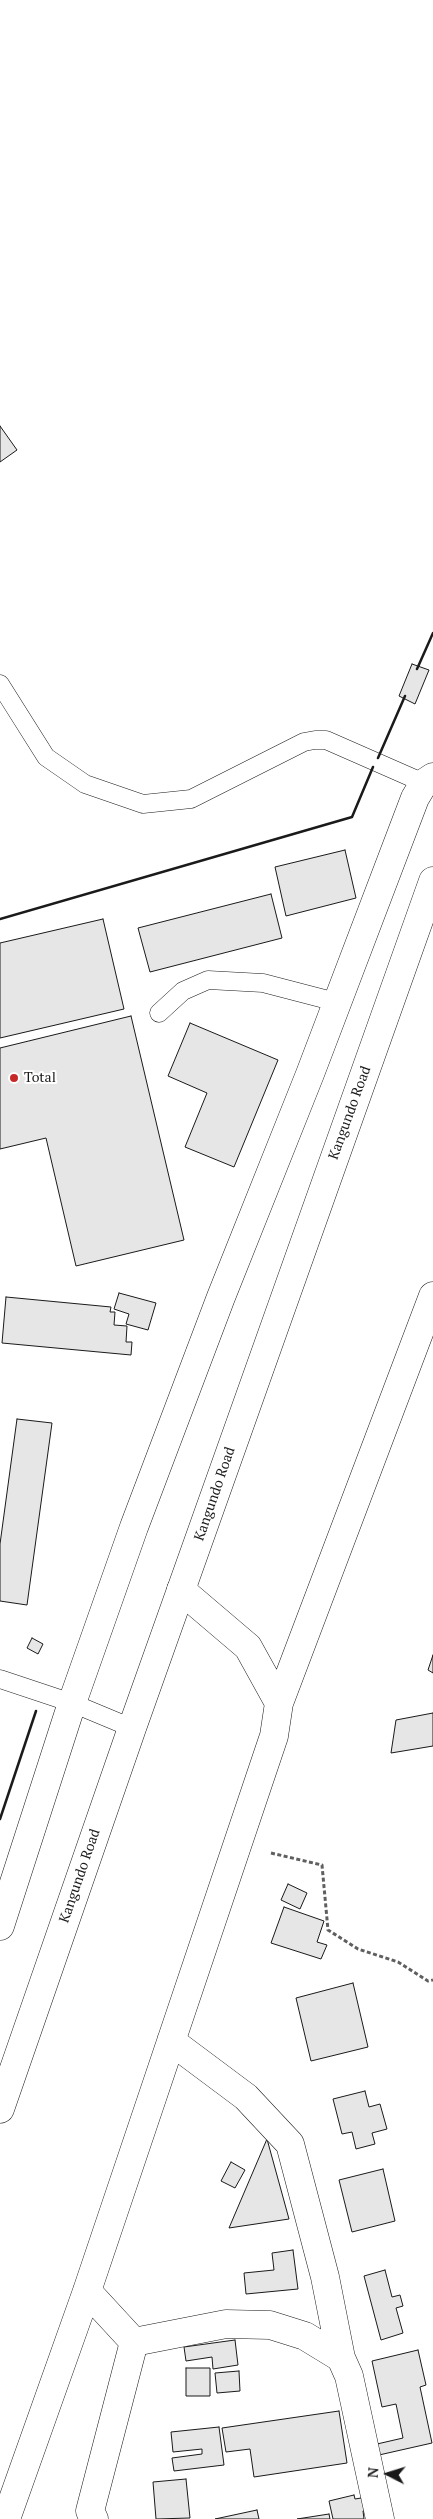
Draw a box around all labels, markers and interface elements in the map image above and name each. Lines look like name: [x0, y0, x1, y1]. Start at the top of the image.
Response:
street label: Kangundo Road: [325, 1064, 375, 1162]
place label: Total: [24, 1070, 56, 1086]
marker: Total: [8, 1072, 20, 1084]
street label: Kangundo Road: [191, 1445, 239, 1543]
street label: Kangundo Road: [56, 1827, 104, 1925]
north arrow: [363, 2449, 413, 2499]
text: N: [363, 2467, 382, 2479]

